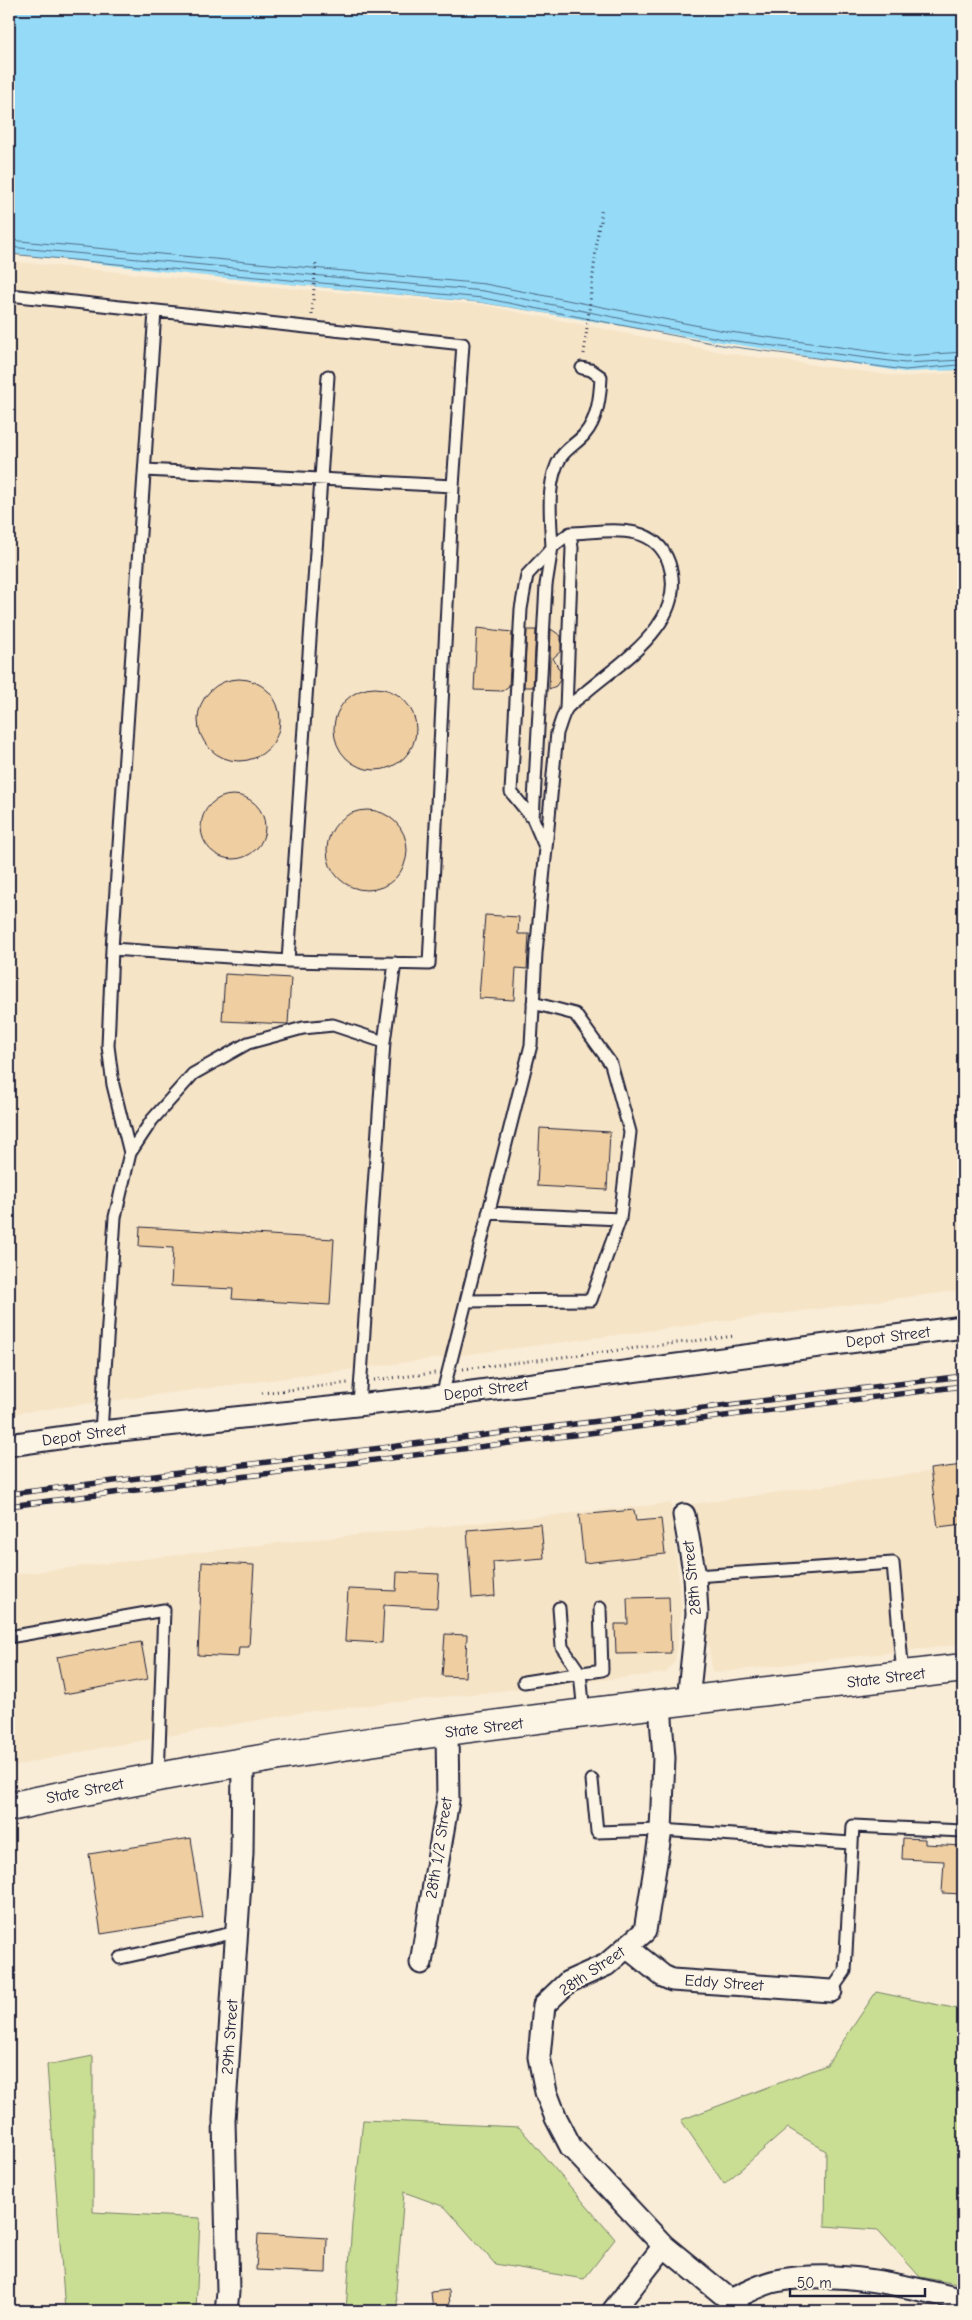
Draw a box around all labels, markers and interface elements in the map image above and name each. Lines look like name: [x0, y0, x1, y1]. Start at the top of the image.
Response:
street label: Depot Street: [845, 1323, 932, 1351]
street label: Depot Street: [443, 1376, 530, 1404]
street label: Depot Street: [41, 1420, 128, 1450]
street label: 28th Street: [679, 1539, 705, 1616]
street label: State Street: [846, 1664, 927, 1692]
street label: State Street: [444, 1714, 525, 1742]
street label: State Street: [45, 1775, 126, 1807]
street label: 28th 1/2 Street: [422, 1796, 456, 1900]
street label: 28th Street: [556, 1942, 629, 1999]
street label: Eddy Street: [684, 1971, 765, 1995]
street label: 29th Street: [218, 1998, 242, 2075]
scale bar: [790, 2265, 924, 2297]
text: 50 m: [797, 2274, 832, 2292]

